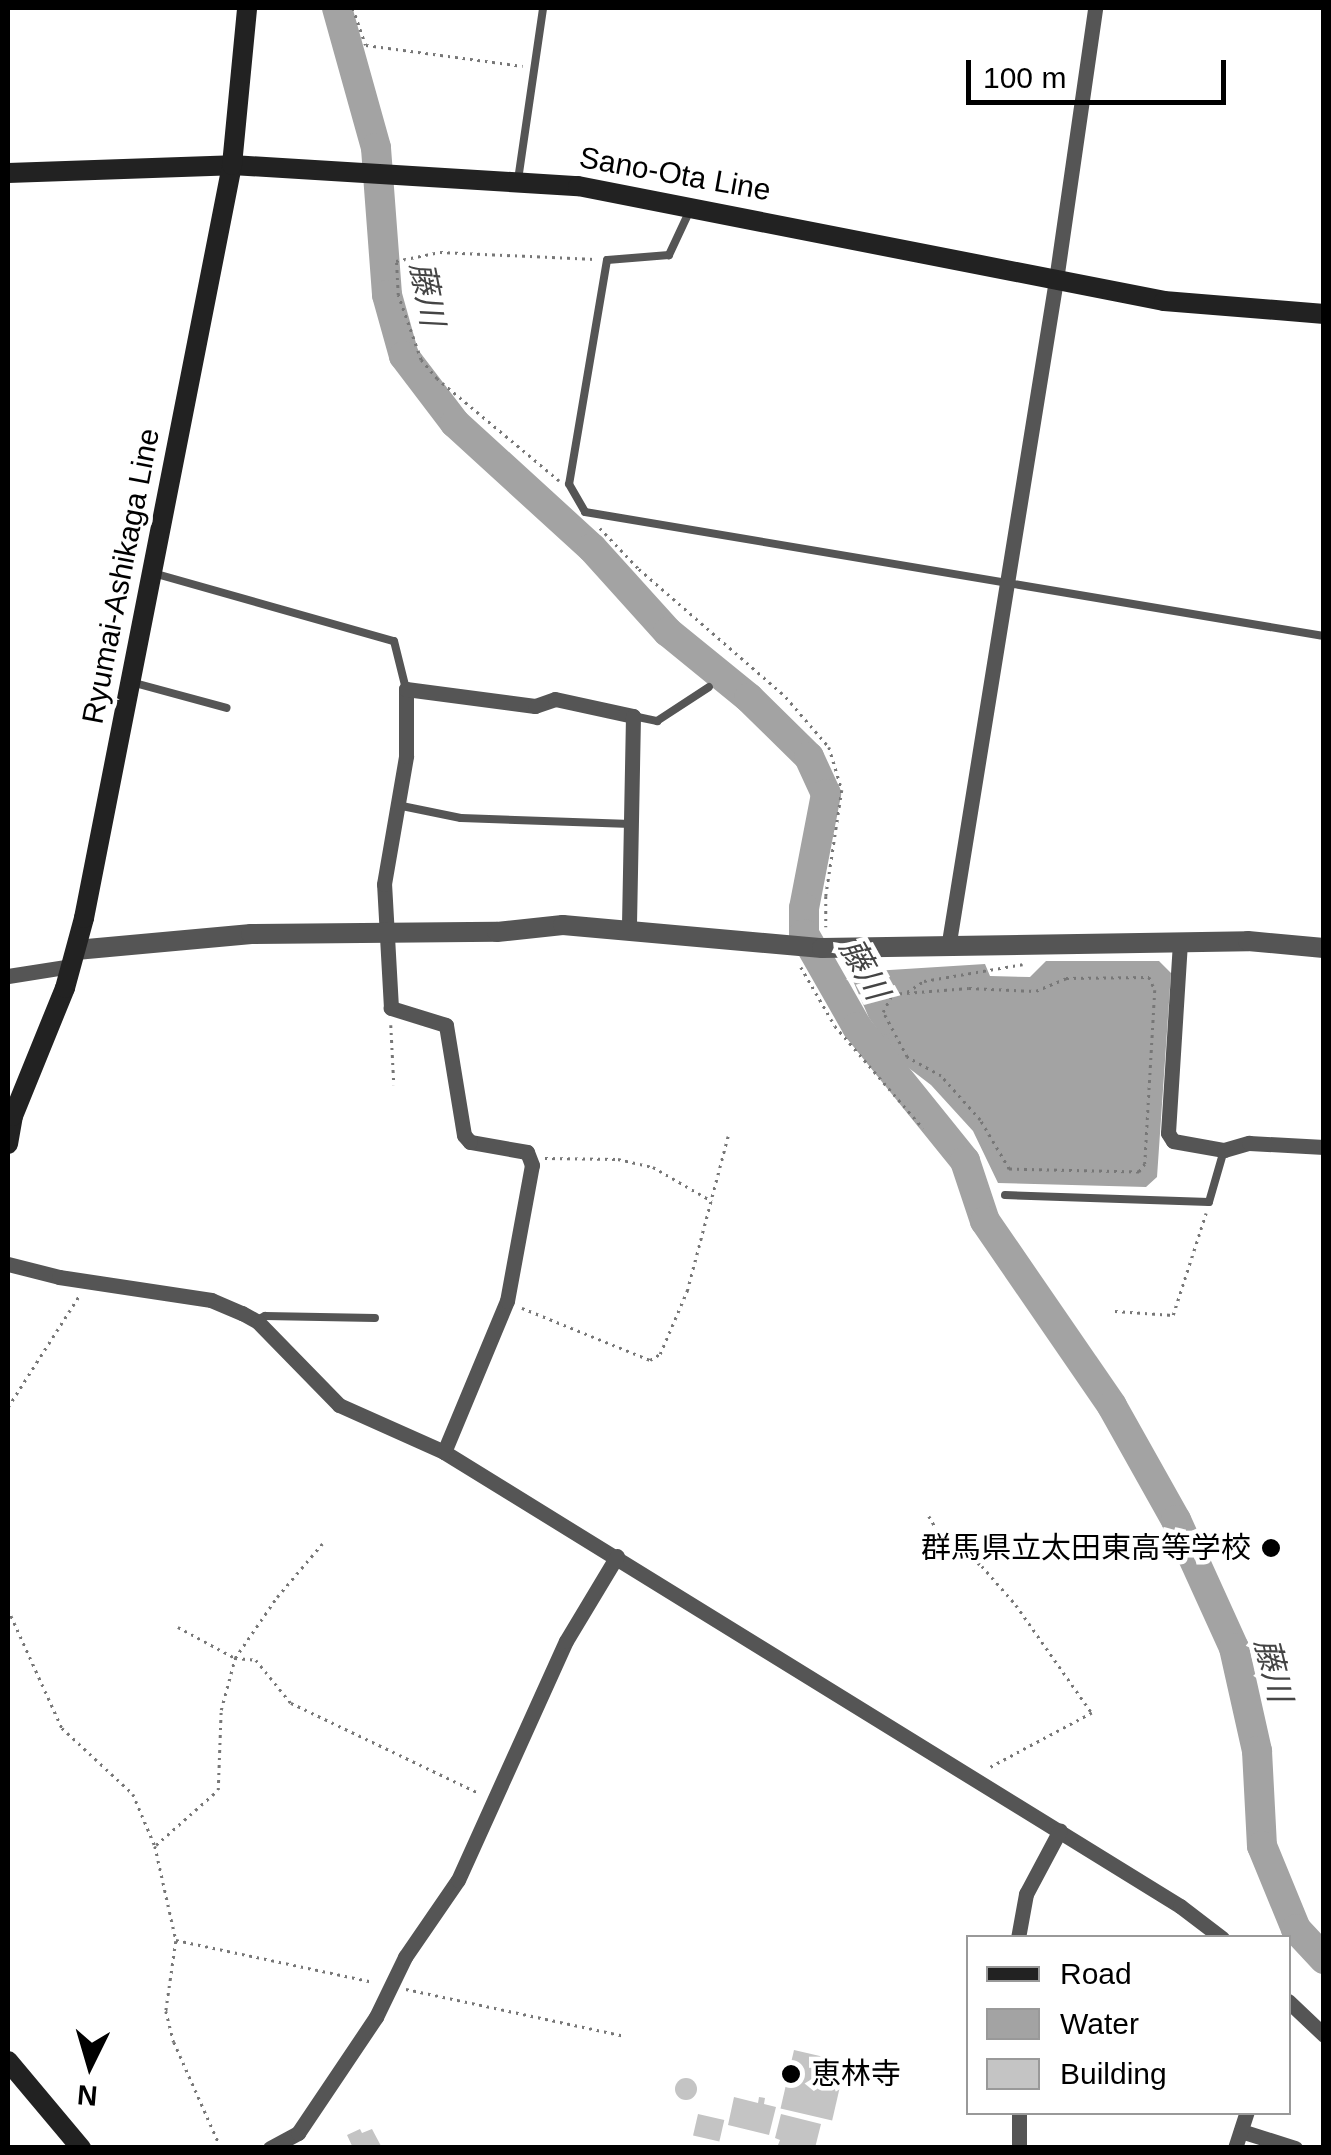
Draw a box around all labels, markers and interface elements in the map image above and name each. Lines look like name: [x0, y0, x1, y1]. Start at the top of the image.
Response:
scale bar: [971, 40, 1231, 102]
text: 100 m: [983, 61, 1066, 94]
street label: Sano-Ota Line: [577, 139, 773, 209]
water label: 藤川: [402, 259, 452, 329]
street label: Ryumai-Ashikaga Line: [75, 425, 167, 727]
water label: 藤川: [832, 932, 896, 1006]
place label: 群馬県立太田東高等学校: [921, 1530, 1251, 1566]
marker: 群馬県立太田東高等学校: [1260, 1537, 1282, 1559]
water label: 藤川: [1247, 1634, 1299, 1706]
legend: [966, 1935, 1291, 2115]
text: Road: [1060, 1957, 1132, 1990]
text: Water: [1060, 2007, 1139, 2040]
north arrow: [40, 2015, 140, 2115]
place label: 恵林寺: [811, 2056, 901, 2092]
text: Building: [1060, 2057, 1167, 2090]
marker: 恵林寺: [780, 2063, 802, 2085]
text: N: [76, 2079, 99, 2112]

